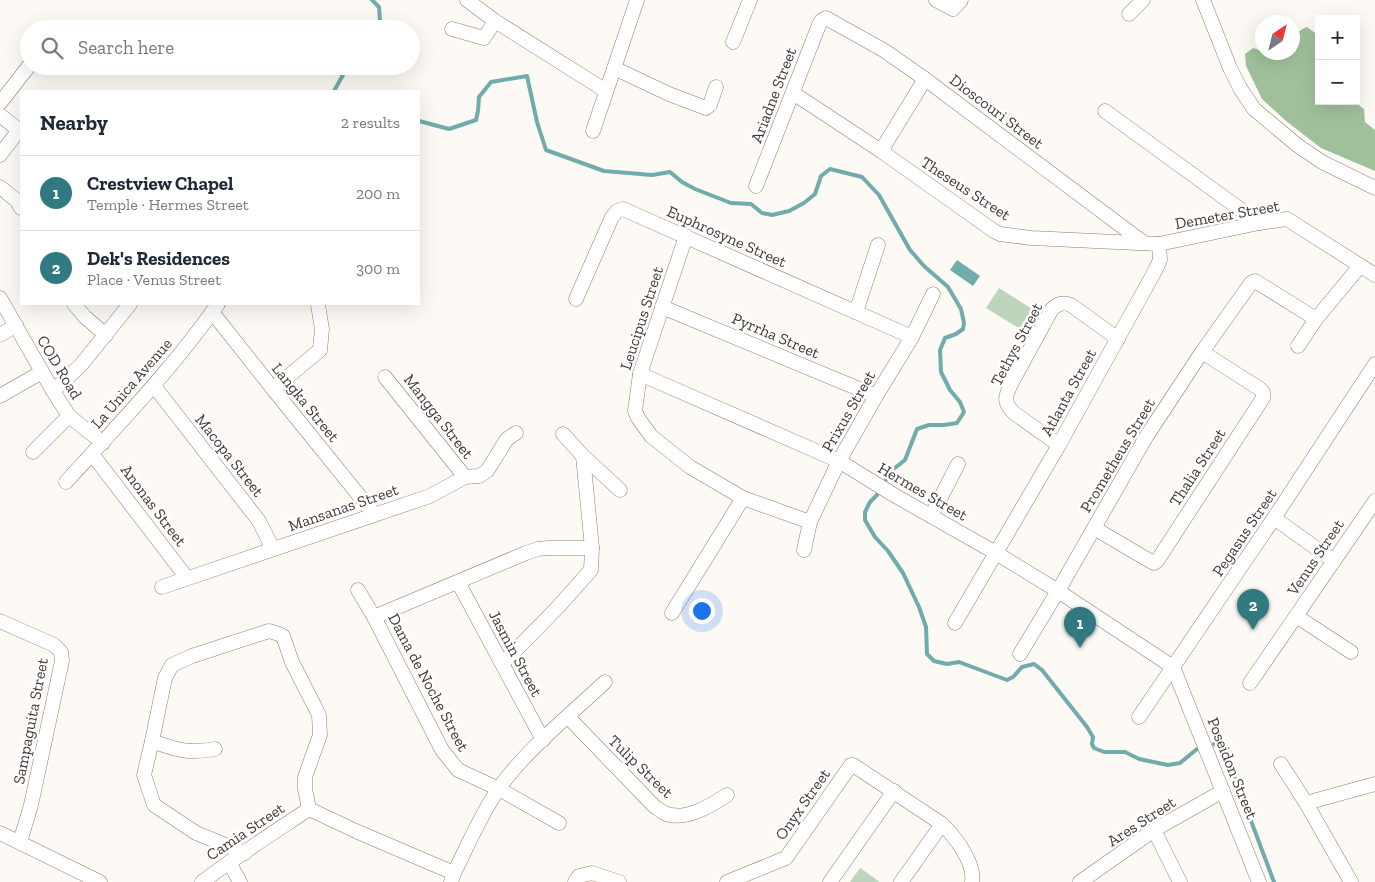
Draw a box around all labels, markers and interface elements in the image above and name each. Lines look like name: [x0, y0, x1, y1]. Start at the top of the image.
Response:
north arrow: [1255, 15, 1300, 60]
map controls: [1315, 15, 1360, 105]
button: +: [1315, 15, 1360, 60]
search box: [20, 20, 420, 75]
icon: search: [38, 34, 66, 62]
text: Search here: [78, 36, 174, 59]
street label: Ariadne Street: [747, 45, 800, 146]
button: −: [1315, 60, 1360, 105]
street label: Dioscouri Street: [946, 70, 1047, 153]
text: Nearby: [40, 110, 108, 135]
text: 2 results: [341, 113, 400, 132]
street label: Theseus Street: [917, 152, 1014, 224]
text: Crestview Chapel: [87, 172, 233, 195]
text: 1: [53, 184, 59, 203]
text: 200 m: [356, 184, 400, 203]
text: Temple · Hermes Street: [87, 195, 249, 214]
street label: Demeter Street: [1173, 196, 1281, 233]
street label: Euphrosyne Street: [664, 202, 790, 271]
text: Dek's Residences: [87, 247, 230, 270]
text: 2: [52, 259, 60, 278]
text: 300 m: [356, 259, 400, 278]
street label: Leucipus Street: [616, 264, 667, 372]
text: Place · Venus Street: [87, 270, 221, 289]
street label: Tethys Street: [987, 299, 1046, 389]
street label: Pyrrha Street: [729, 309, 822, 362]
street label: COD Road: [33, 332, 86, 403]
street label: La Unica Avenue: [87, 334, 176, 433]
street label: Atlanta Street: [1037, 345, 1100, 439]
street label: Langka Street: [268, 359, 343, 446]
street label: Prixus Street: [818, 367, 879, 455]
street label: Mangga Street: [400, 370, 478, 462]
street label: Prometheus Street: [1076, 395, 1159, 516]
street label: Macopa Street: [191, 410, 268, 500]
street label: Thalia Street: [1165, 425, 1230, 510]
street label: Hermes Street: [875, 458, 971, 525]
street label: Anonas Street: [117, 461, 191, 550]
street label: Mansanas Street: [286, 480, 401, 535]
street label: Pegasus Street: [1208, 485, 1281, 580]
street label: Venus Street: [1282, 516, 1348, 600]
pin: 2: [1237, 589, 1269, 630]
your location: [689, 598, 715, 624]
street label: Jasmin Street: [485, 607, 546, 700]
pin: 1: [1064, 607, 1096, 648]
street label: Dama de Noche Street: [384, 610, 473, 754]
street label: Sampaguita Street: [9, 656, 52, 786]
street label: Poseidon Street: [1203, 715, 1262, 822]
street label: Tulip Street: [604, 731, 677, 802]
street label: Onyx Street: [771, 765, 834, 844]
street label: Ares Street: [1104, 792, 1179, 850]
street label: Camia Street: [203, 798, 288, 864]

